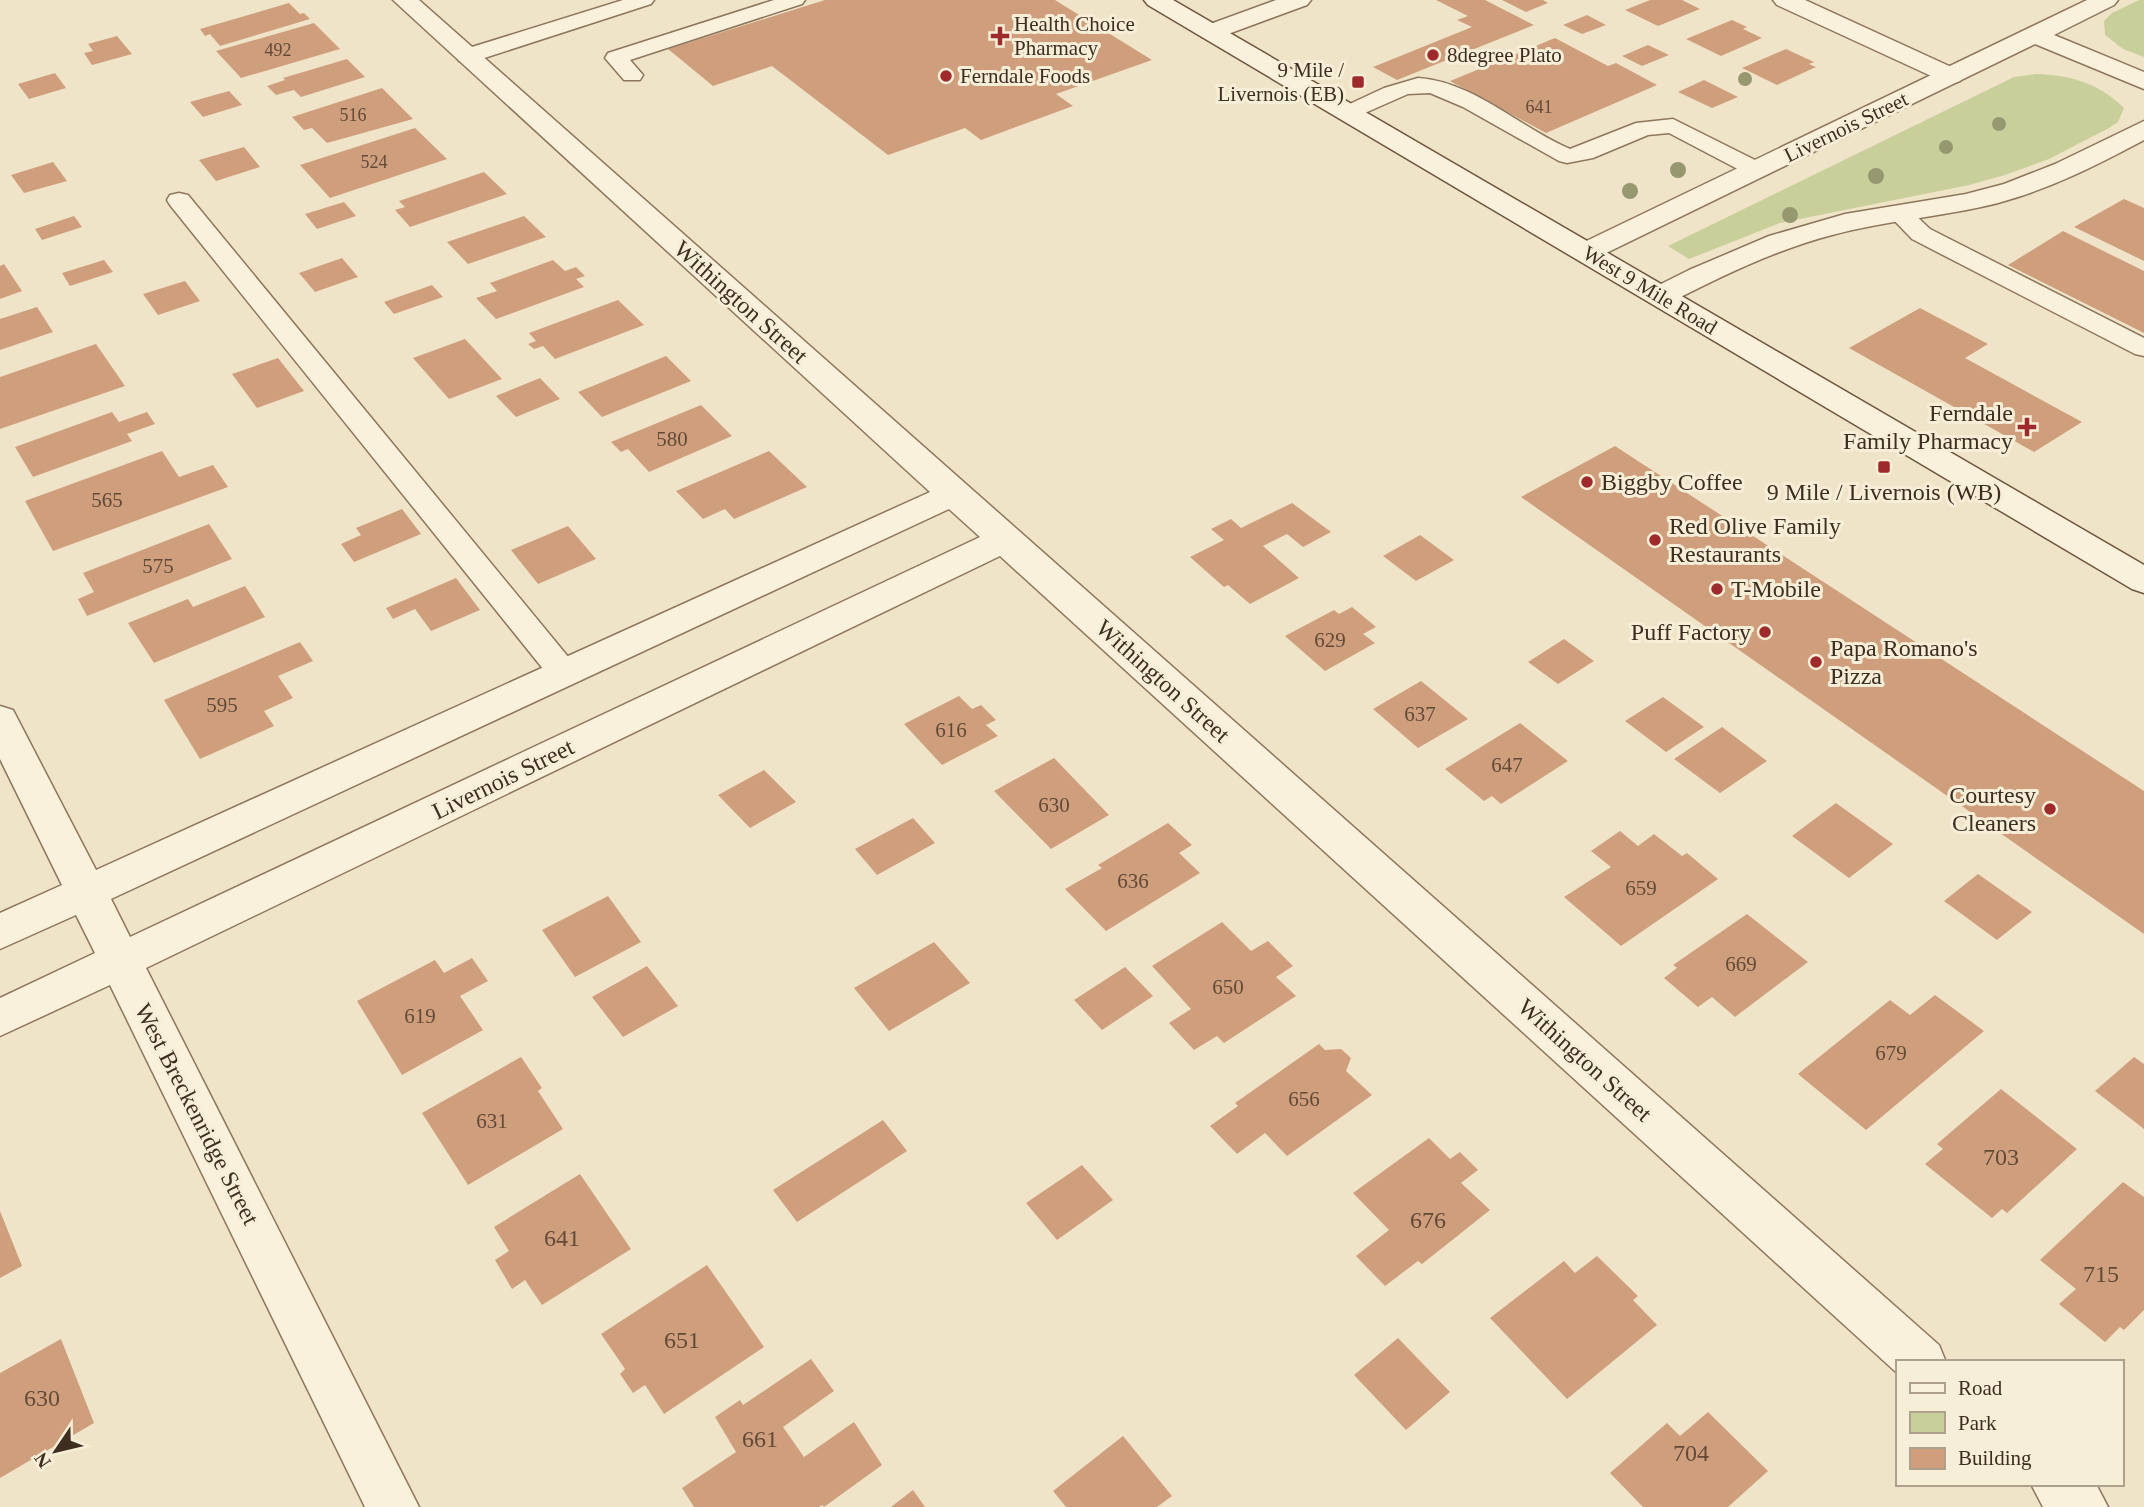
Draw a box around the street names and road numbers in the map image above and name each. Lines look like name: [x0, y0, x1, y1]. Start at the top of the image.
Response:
street label: Livernois Street: [1780, 87, 1912, 167]
street label: Withington Street: [669, 235, 813, 369]
street label: West 9 Mile Road: [1579, 241, 1722, 340]
street label: Withington Street: [1091, 614, 1235, 748]
street label: Livernois Street: [428, 733, 578, 824]
street label: Withington Street: [1513, 993, 1657, 1127]
street label: West Breckenridge Street: [130, 999, 264, 1229]

